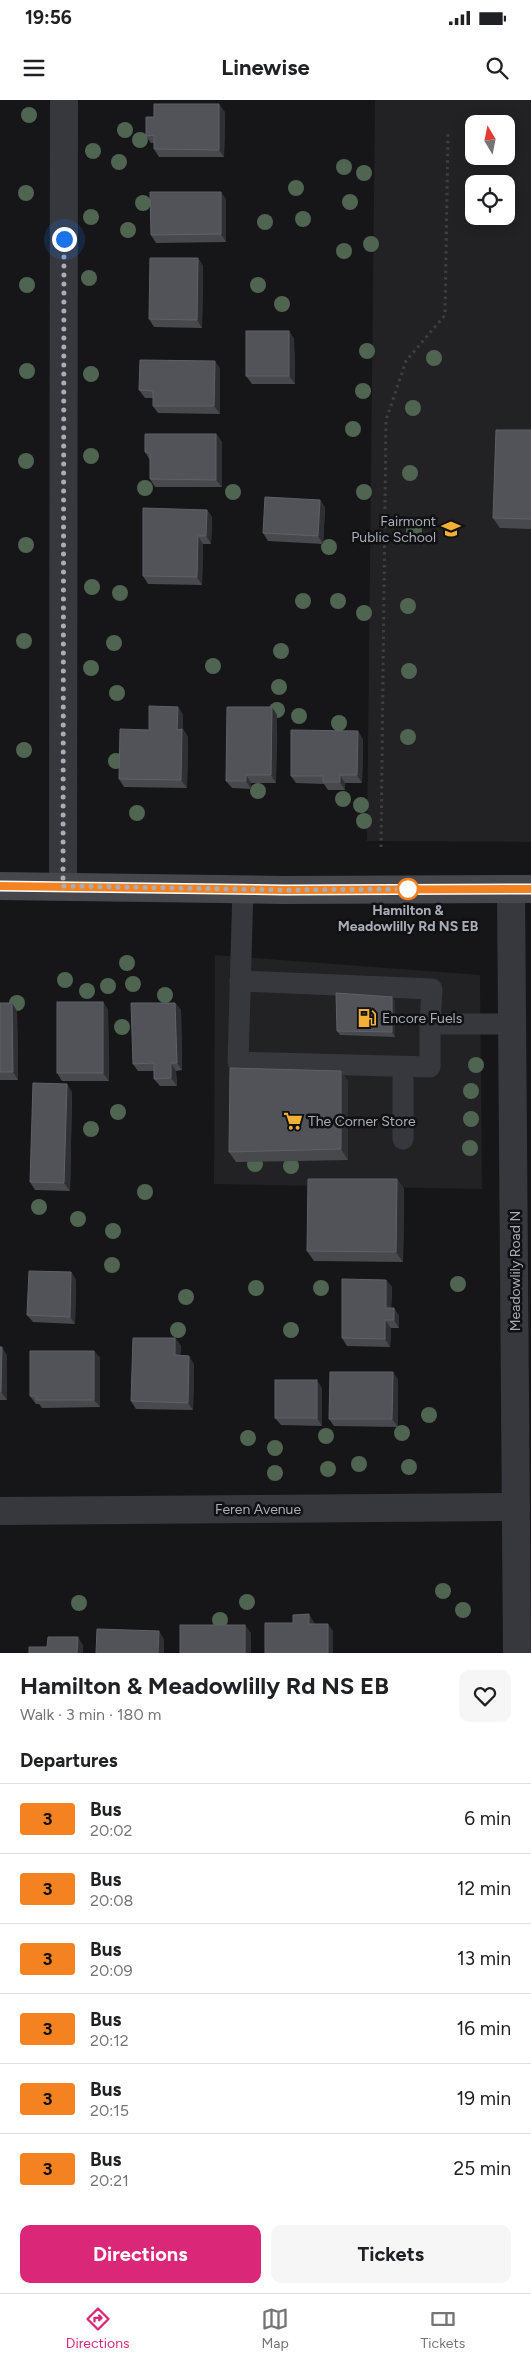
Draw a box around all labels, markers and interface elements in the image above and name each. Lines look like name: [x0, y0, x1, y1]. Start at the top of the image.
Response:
text: 19:56: [25, 6, 72, 29]
icon: menu: [20, 54, 48, 82]
text: Linewise: [221, 54, 310, 81]
icon: search: [483, 54, 511, 82]
north arrow: [465, 115, 515, 165]
map controls: [465, 115, 515, 225]
button: locate: [465, 175, 515, 225]
your location: [52, 227, 77, 252]
place label: Fairmont Public School: [351, 513, 436, 546]
school or university icon: Fairmont Public School: [440, 518, 462, 540]
marker: Hamilton & Meadowlilly Rd NS EB: [397, 878, 419, 900]
place label: Hamilton & Meadowlilly Rd NS EB: [338, 902, 479, 935]
fuel station icon: Encore Fuels: [356, 1007, 378, 1029]
place label: Encore Fuels: [382, 1010, 462, 1027]
supermarket icon: The Corner Store: [282, 1110, 304, 1132]
place label: The Corner Store: [308, 1113, 416, 1130]
street label: Meadowlily Road N: [507, 1211, 524, 1331]
street label: Feren Avenue: [215, 1501, 301, 1518]
button: heart: [459, 1670, 511, 1722]
text: Hamilton & Meadowlilly Rd NS EB: [20, 1671, 389, 1700]
text: Walk · 3 min · 180 m: [20, 1705, 161, 1724]
text: Departures: [20, 1749, 118, 1772]
text: Bus: [90, 1798, 121, 1821]
text: 6 min: [464, 1807, 511, 1830]
text: 3: [42, 1808, 53, 1830]
text: 20:02: [90, 1821, 132, 1840]
text: Bus: [90, 1868, 121, 1891]
text: 12 min: [457, 1877, 511, 1900]
text: 3: [42, 1878, 53, 1900]
text: 20:08: [90, 1891, 133, 1910]
text: Bus: [90, 1938, 121, 1961]
text: 13 min: [457, 1947, 511, 1970]
text: 3: [42, 1948, 53, 1970]
text: 20:09: [90, 1961, 133, 1980]
text: Bus: [90, 2008, 121, 2031]
text: 16 min: [457, 2017, 511, 2040]
text: 3: [42, 2018, 53, 2040]
text: 20:12: [90, 2031, 129, 2050]
text: Bus: [90, 2078, 121, 2101]
text: 19 min: [457, 2087, 511, 2110]
text: 3: [42, 2088, 53, 2110]
text: 20:15: [90, 2101, 129, 2120]
text: Bus: [90, 2148, 121, 2171]
text: 25 min: [454, 2157, 511, 2180]
text: 3: [42, 2158, 53, 2180]
text: 20:21: [90, 2171, 129, 2190]
button: Directions: [20, 2225, 261, 2283]
button: Tickets: [271, 2225, 511, 2283]
tab: Directions: [66, 2305, 130, 2352]
tab: Map: [261, 2305, 289, 2352]
tab: Tickets: [421, 2305, 465, 2352]

